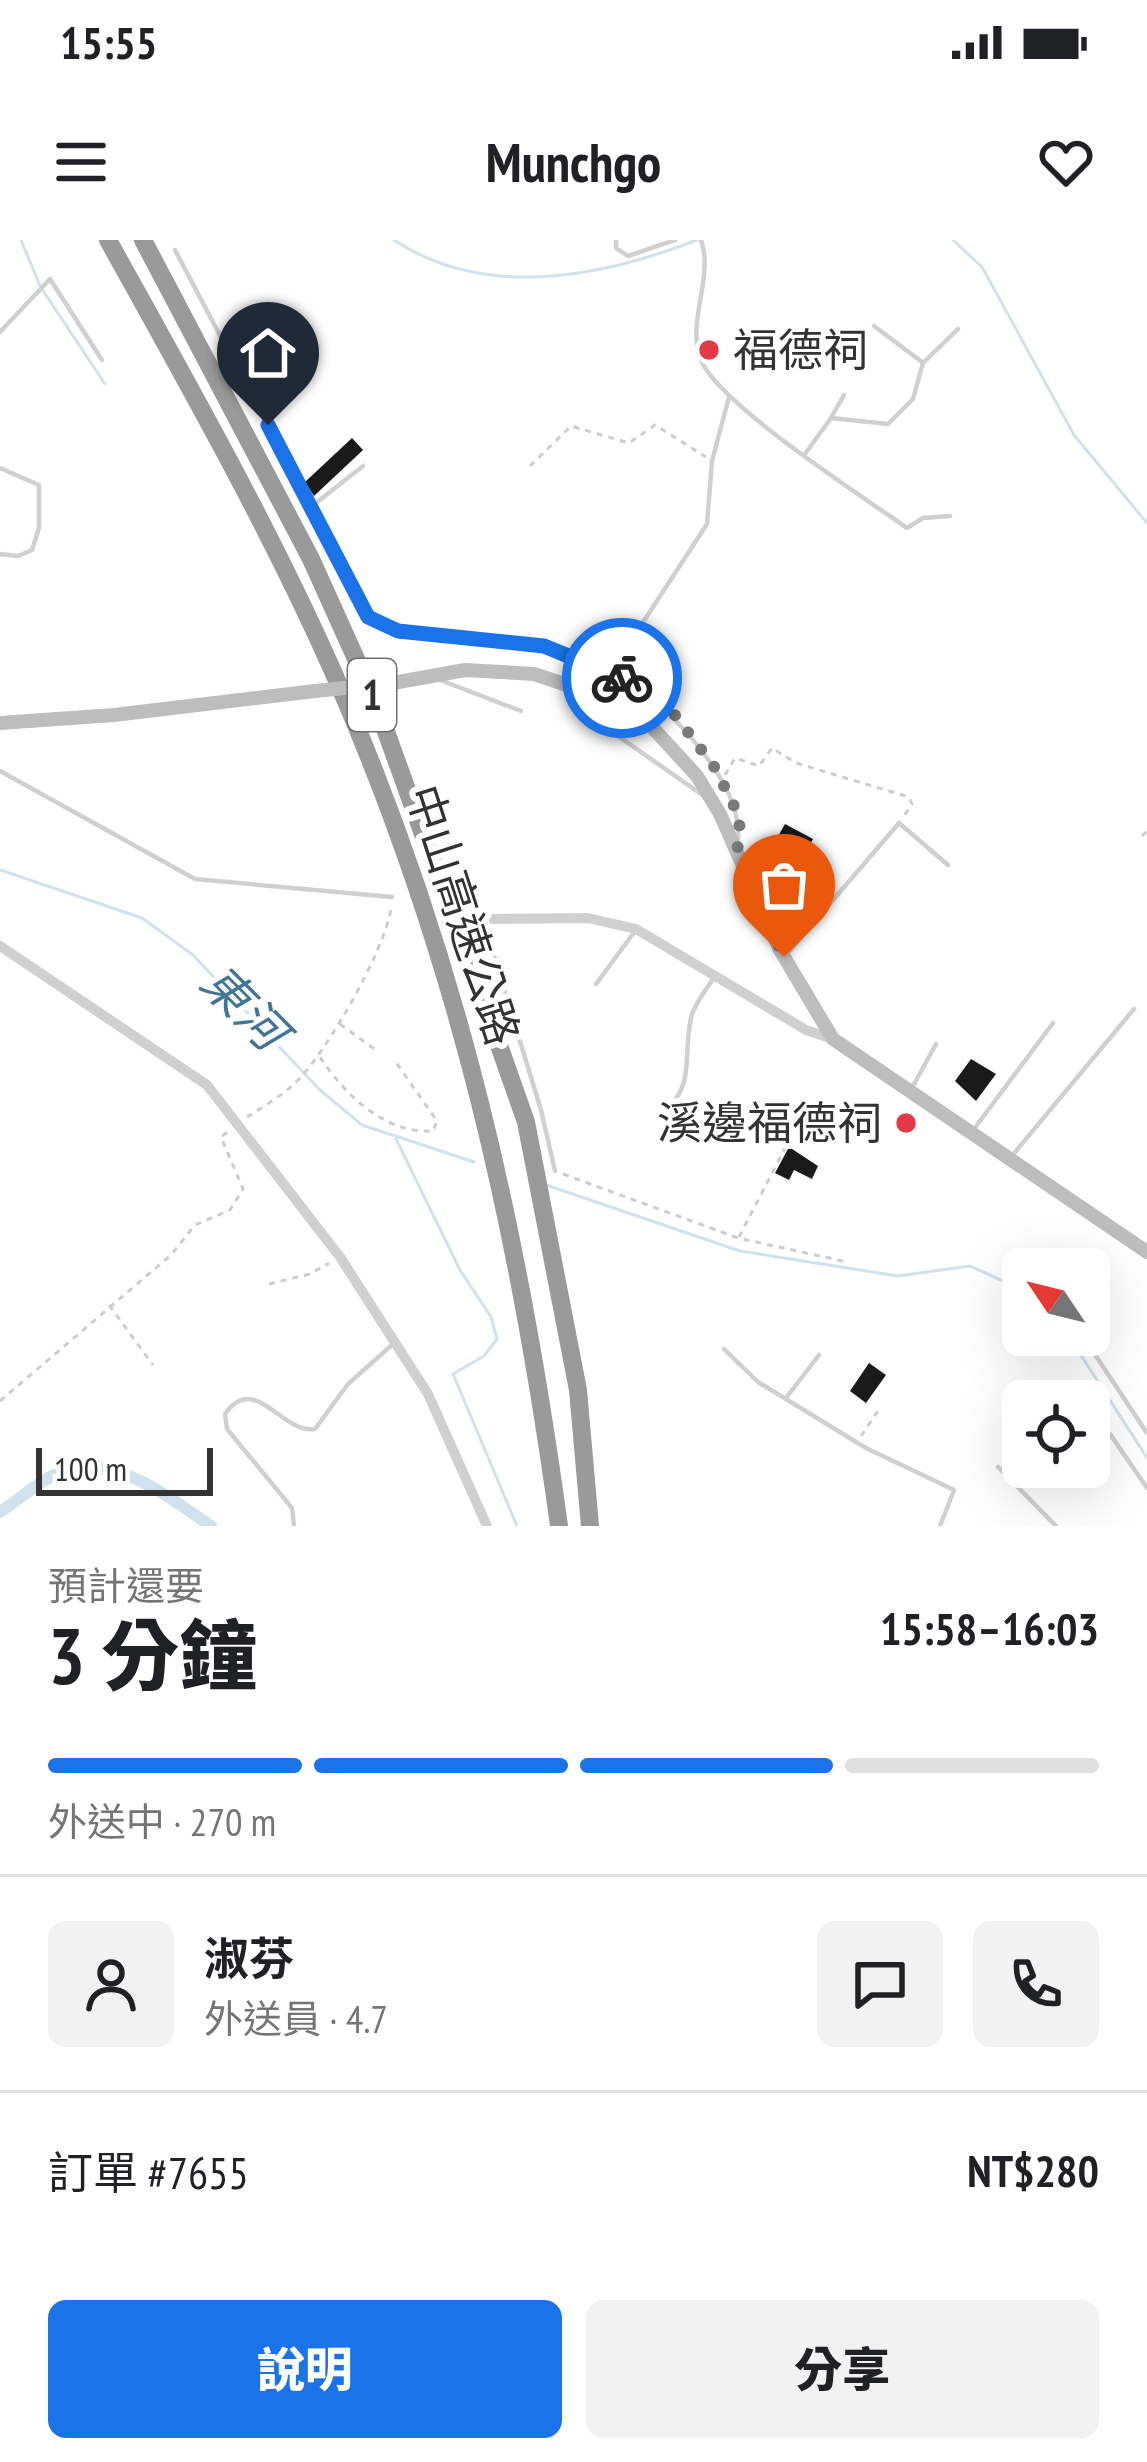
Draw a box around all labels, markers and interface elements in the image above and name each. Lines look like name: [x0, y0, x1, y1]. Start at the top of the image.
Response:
text: 15:55: [60, 13, 157, 71]
text: Munchgo: [486, 127, 661, 197]
icon: menu: [48, 129, 114, 195]
icon: heart: [1033, 129, 1099, 195]
pin: [217, 302, 319, 425]
icon: home: [235, 320, 301, 386]
place label: 福德祠: [733, 320, 868, 378]
marker: 福德祠: [696, 337, 722, 363]
courier: [562, 618, 682, 738]
icon: bike: [589, 645, 655, 711]
road number: 1: [348, 659, 396, 731]
street label: 中山高速公路: [395, 777, 533, 1052]
pin: [733, 834, 835, 957]
icon: bag: [751, 852, 817, 918]
water label: 東河: [189, 950, 306, 1068]
place label: 溪邊福德祠: [657, 1093, 882, 1151]
marker: 溪邊福德祠: [893, 1110, 919, 1136]
north arrow: [1002, 1248, 1110, 1356]
map controls: [1002, 1248, 1110, 1488]
button: locate: [1002, 1380, 1110, 1488]
scale bar: [36, 1442, 213, 1495]
text: 100 m: [54, 1447, 127, 1490]
text: 預計還要: [48, 1560, 204, 1611]
text: 15:58–16:03: [880, 1599, 1099, 1657]
text: 3 分鐘: [48, 1605, 257, 1706]
text: 外送中 · 270 m: [48, 1796, 276, 1847]
button: person: [48, 1921, 174, 2047]
button: chat: [817, 1921, 943, 2047]
button: phone: [973, 1921, 1099, 2047]
text: 淑芬: [204, 1929, 294, 1987]
text: 外送員 · 4.7: [204, 1993, 388, 2044]
text: NT$280: [967, 2141, 1099, 2199]
text: 訂單 #7655: [48, 2143, 249, 2201]
button: 說明: [48, 2300, 562, 2438]
button: 分享: [586, 2300, 1099, 2438]

